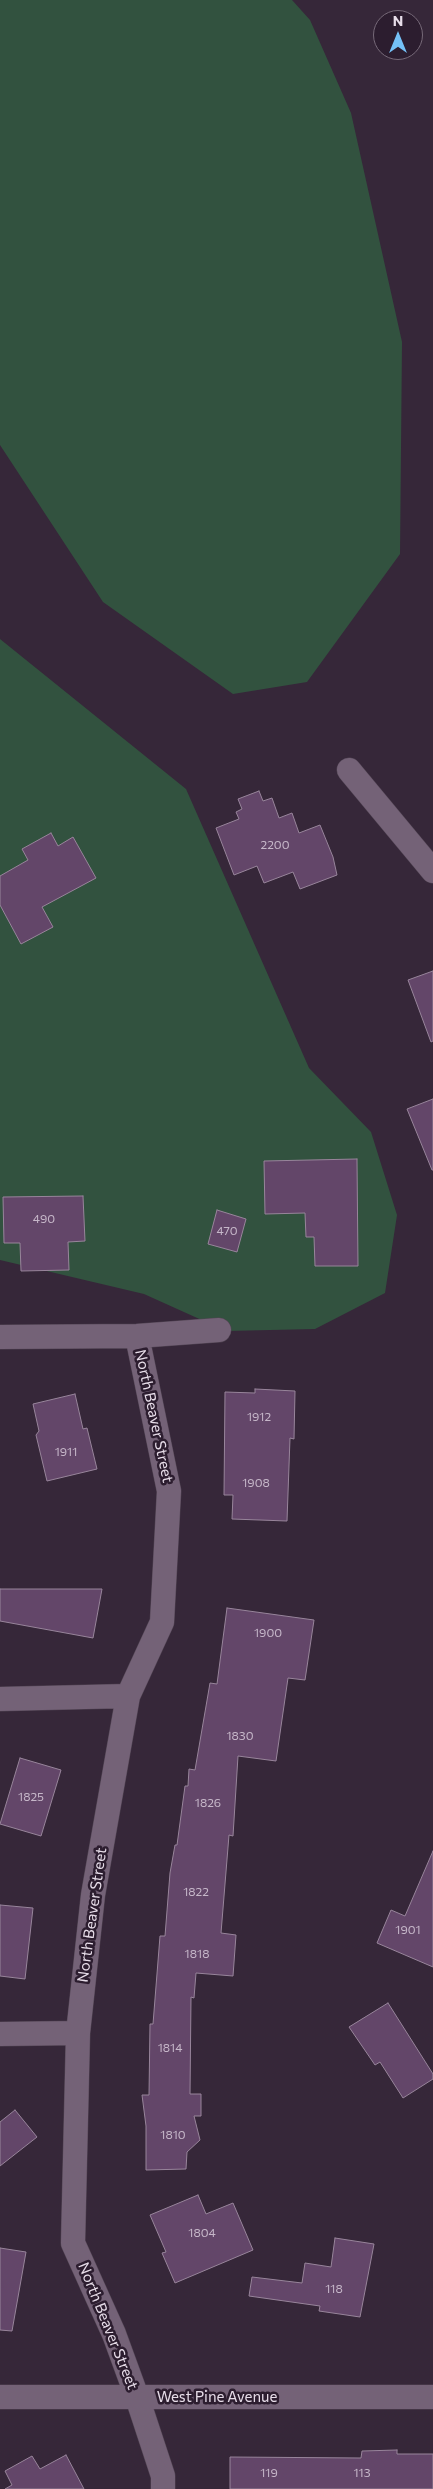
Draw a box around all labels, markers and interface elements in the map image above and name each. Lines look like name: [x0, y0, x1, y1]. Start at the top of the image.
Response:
north arrow: [373, 10, 423, 60]
text: N: [393, 12, 403, 29]
house number: 2200: [261, 838, 289, 852]
house number: 490: [33, 1212, 55, 1226]
house number: 470: [216, 1224, 238, 1238]
street label: North Beaver Street: [131, 1348, 177, 1484]
house number: 1912: [247, 1410, 271, 1424]
house number: 1911: [55, 1445, 77, 1459]
house number: 1908: [242, 1476, 270, 1490]
house number: 1900: [254, 1626, 282, 1640]
house number: 1830: [226, 1729, 254, 1743]
house number: 1825: [18, 1790, 44, 1804]
house number: 1826: [195, 1796, 221, 1810]
street label: North Beaver Street: [74, 1847, 110, 1983]
house number: 1822: [183, 1885, 209, 1899]
house number: 1901: [395, 1923, 421, 1937]
house number: 1818: [185, 1947, 209, 1961]
house number: 1814: [158, 2041, 182, 2055]
house number: 1810: [160, 2128, 186, 2142]
house number: 1804: [188, 2226, 216, 2240]
street label: North Beaver Street: [74, 2260, 142, 2392]
house number: 118: [325, 2282, 343, 2296]
street label: West Pine Avenue: [157, 2388, 277, 2406]
house number: 119: [260, 2466, 278, 2480]
house number: 113: [353, 2466, 371, 2480]

